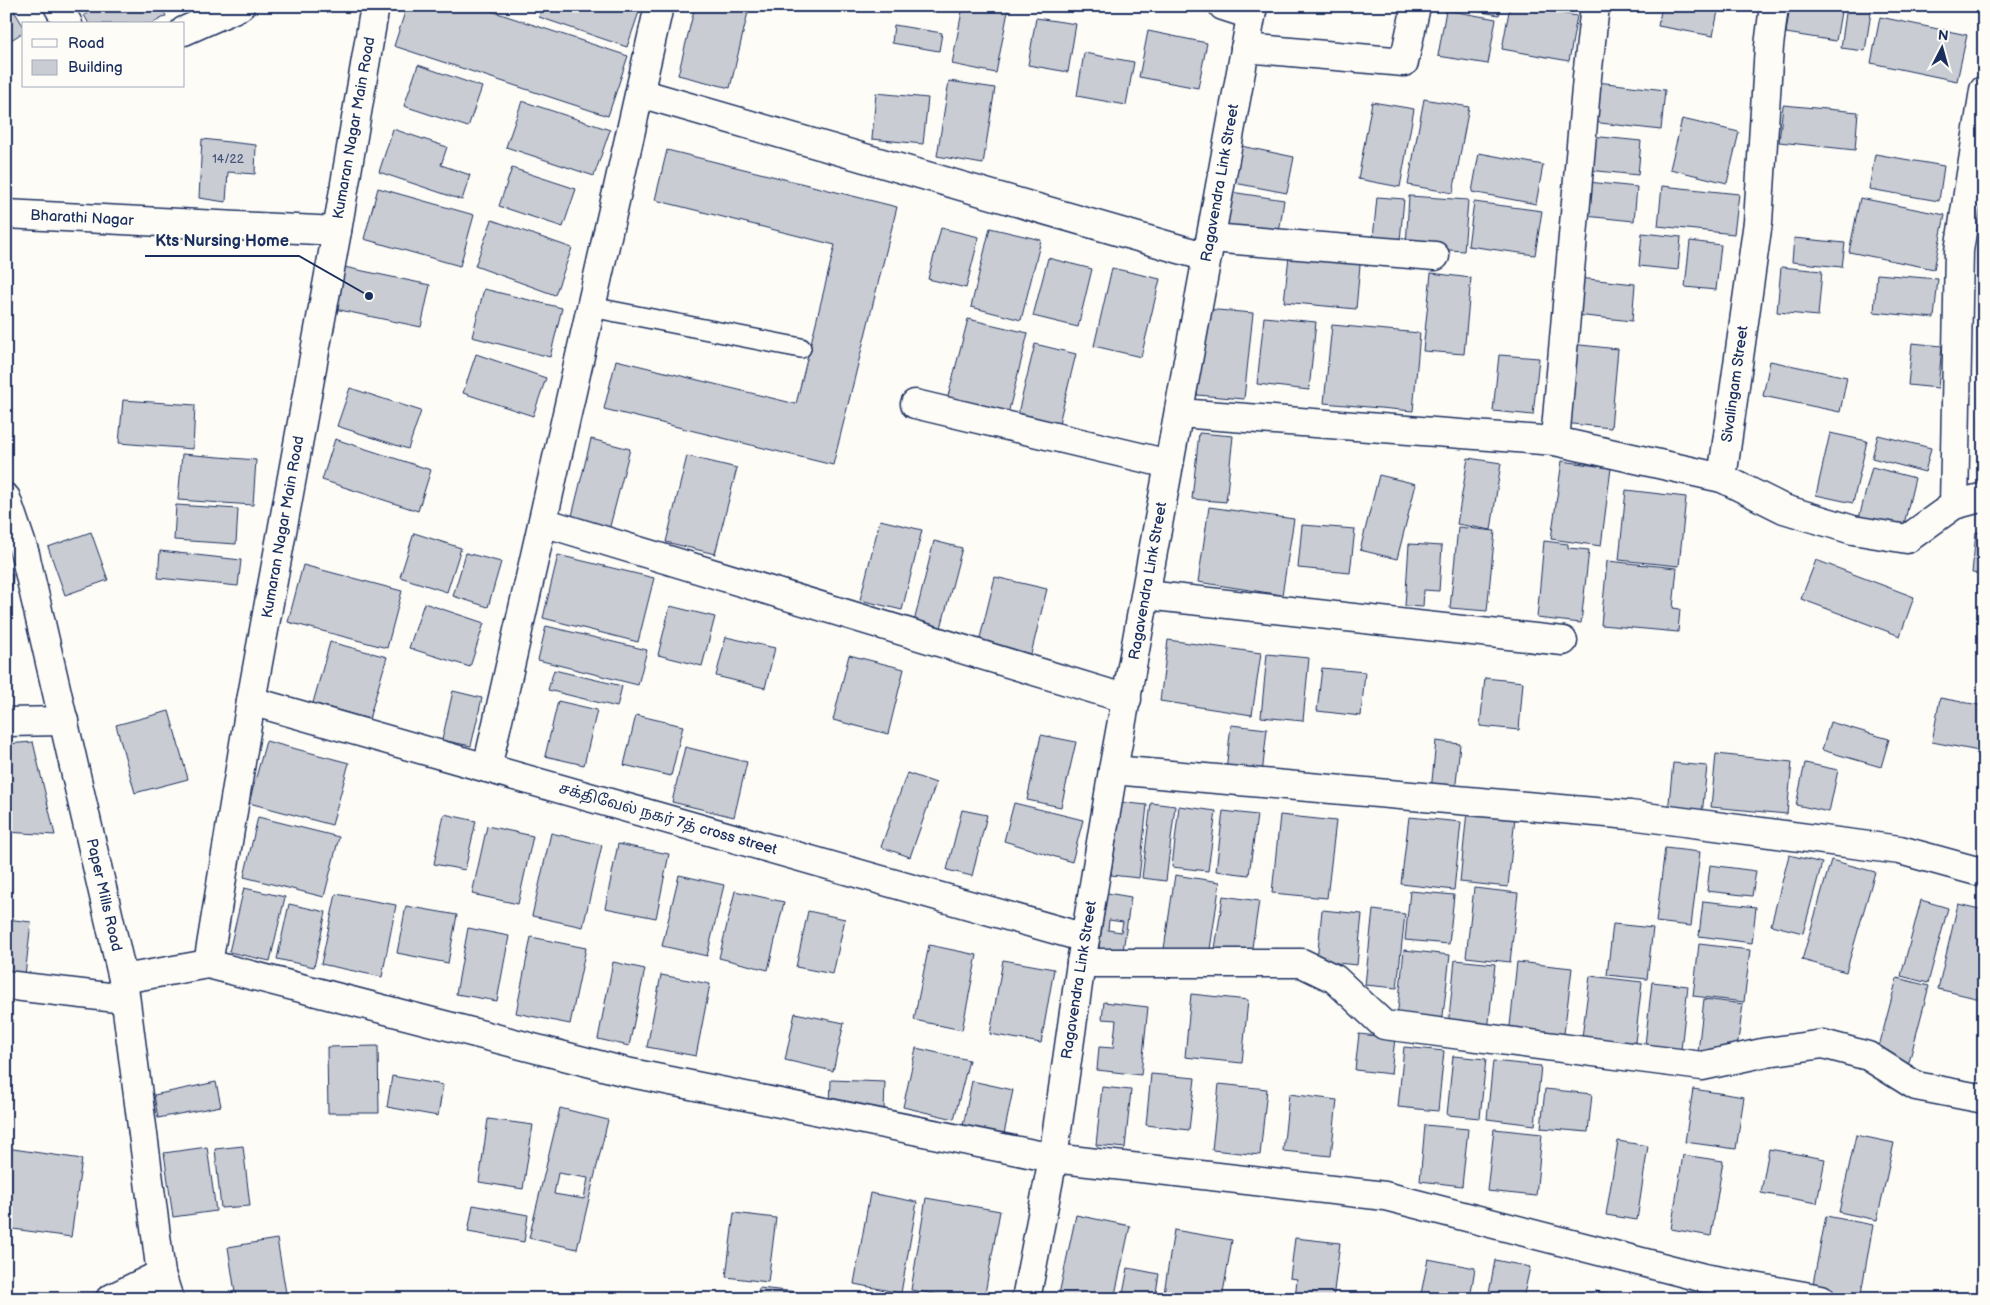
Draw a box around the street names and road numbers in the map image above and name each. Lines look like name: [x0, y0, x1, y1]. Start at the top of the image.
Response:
street label: Kumaran Nagar Main Road: [329, 35, 379, 221]
street label: Ragavendra Link Street: [1197, 102, 1243, 263]
street label: Bharathi Nagar: [30, 206, 135, 230]
street label: Sivalingam Street: [1717, 324, 1753, 443]
street label: Kumaran Nagar Main Road: [258, 434, 308, 620]
street label: Ragavendra Link Street: [1125, 500, 1171, 661]
street label: சக்திவேல் நகர் 7த் cross street: [557, 779, 780, 859]
street label: Paper Mills Road: [82, 837, 126, 953]
street label: Ragavendra Link Street: [1057, 899, 1101, 1060]

